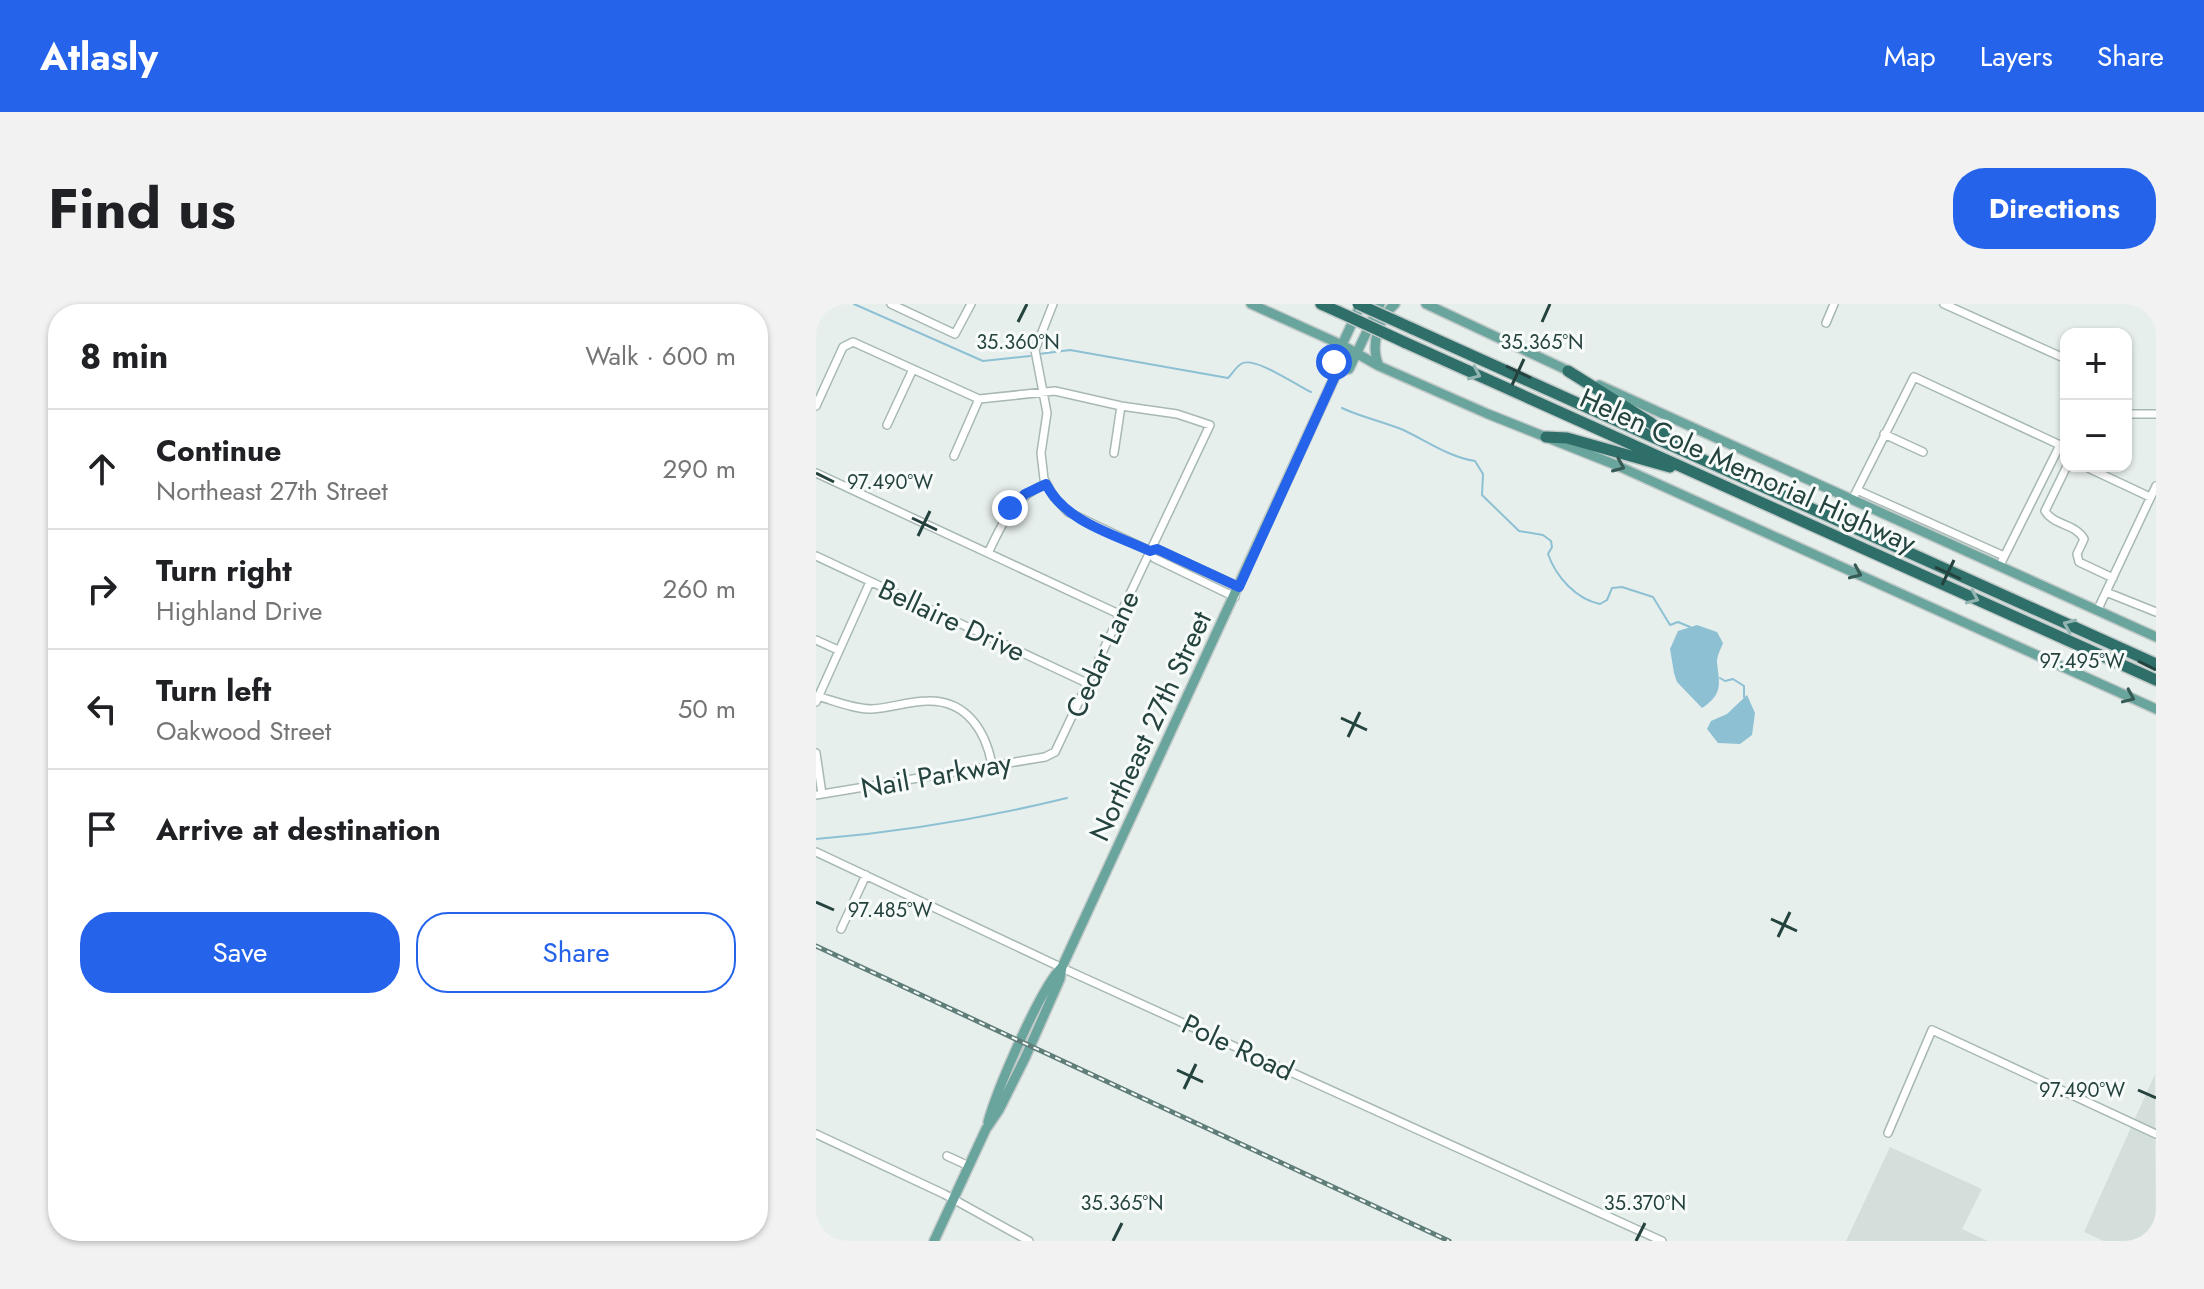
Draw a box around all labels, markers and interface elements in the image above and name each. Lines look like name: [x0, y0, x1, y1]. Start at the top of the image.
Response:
text: Atlasly: [40, 29, 158, 84]
text: Map: [1884, 36, 1936, 77]
text: Layers: [1980, 36, 2053, 77]
text: Share: [2097, 36, 2164, 77]
text: Find us: [48, 168, 236, 249]
button: Directions: [1953, 168, 2156, 249]
text: 35.360°N: [976, 328, 1060, 357]
text: 35.365°N: [1501, 328, 1583, 357]
map controls: [2060, 328, 2132, 472]
button: +: [2060, 328, 2132, 400]
text: 8 min: [80, 332, 168, 381]
text: Walk · 600 m: [585, 337, 736, 375]
route start: [1316, 344, 1352, 380]
one-way arrow: [1467, 364, 1481, 380]
street label: Helen Cole Memorial Highway: [1573, 378, 1923, 563]
button: −: [2060, 400, 2132, 472]
text: Continue: [156, 429, 282, 472]
icon: ahead: [80, 447, 124, 491]
text: 290 m: [663, 450, 736, 488]
one-way arrow: [1610, 457, 1625, 473]
text: 97.490°W: [847, 468, 933, 497]
text: Northeast 27th Street: [156, 472, 388, 510]
route end: [992, 490, 1028, 526]
text: Turn right: [156, 549, 292, 592]
one-way arrow: [1847, 563, 1862, 579]
icon: right: [80, 567, 124, 611]
street label: Bellaire Drive: [872, 569, 1032, 672]
text: 260 m: [663, 570, 736, 608]
street label: Cedar Lane: [1055, 584, 1150, 725]
one-way arrow: [1965, 588, 1979, 604]
text: Highland Drive: [156, 592, 322, 630]
street label: Northeast 27th Street: [1079, 604, 1222, 848]
one-way arrow: [2062, 619, 2077, 635]
text: 97.495°W: [2039, 647, 2125, 676]
text: Turn left: [156, 669, 271, 712]
icon: left: [80, 687, 124, 731]
one-way arrow: [2121, 687, 2135, 703]
text: 50 m: [678, 690, 736, 728]
text: Oakwood Street: [156, 712, 331, 750]
street label: Nail Parkway: [858, 742, 1015, 809]
icon: arrive: [80, 807, 124, 851]
text: Arrive at destination: [156, 808, 441, 851]
text: 97.485°W: [848, 896, 933, 925]
button: Save: [80, 912, 400, 993]
button: Share: [416, 912, 736, 993]
street label: Pole Road: [1175, 1004, 1301, 1091]
text: 97.490°W: [2039, 1076, 2125, 1105]
text: 35.365°N: [1081, 1189, 1163, 1218]
text: 35.370°N: [1604, 1189, 1686, 1218]

